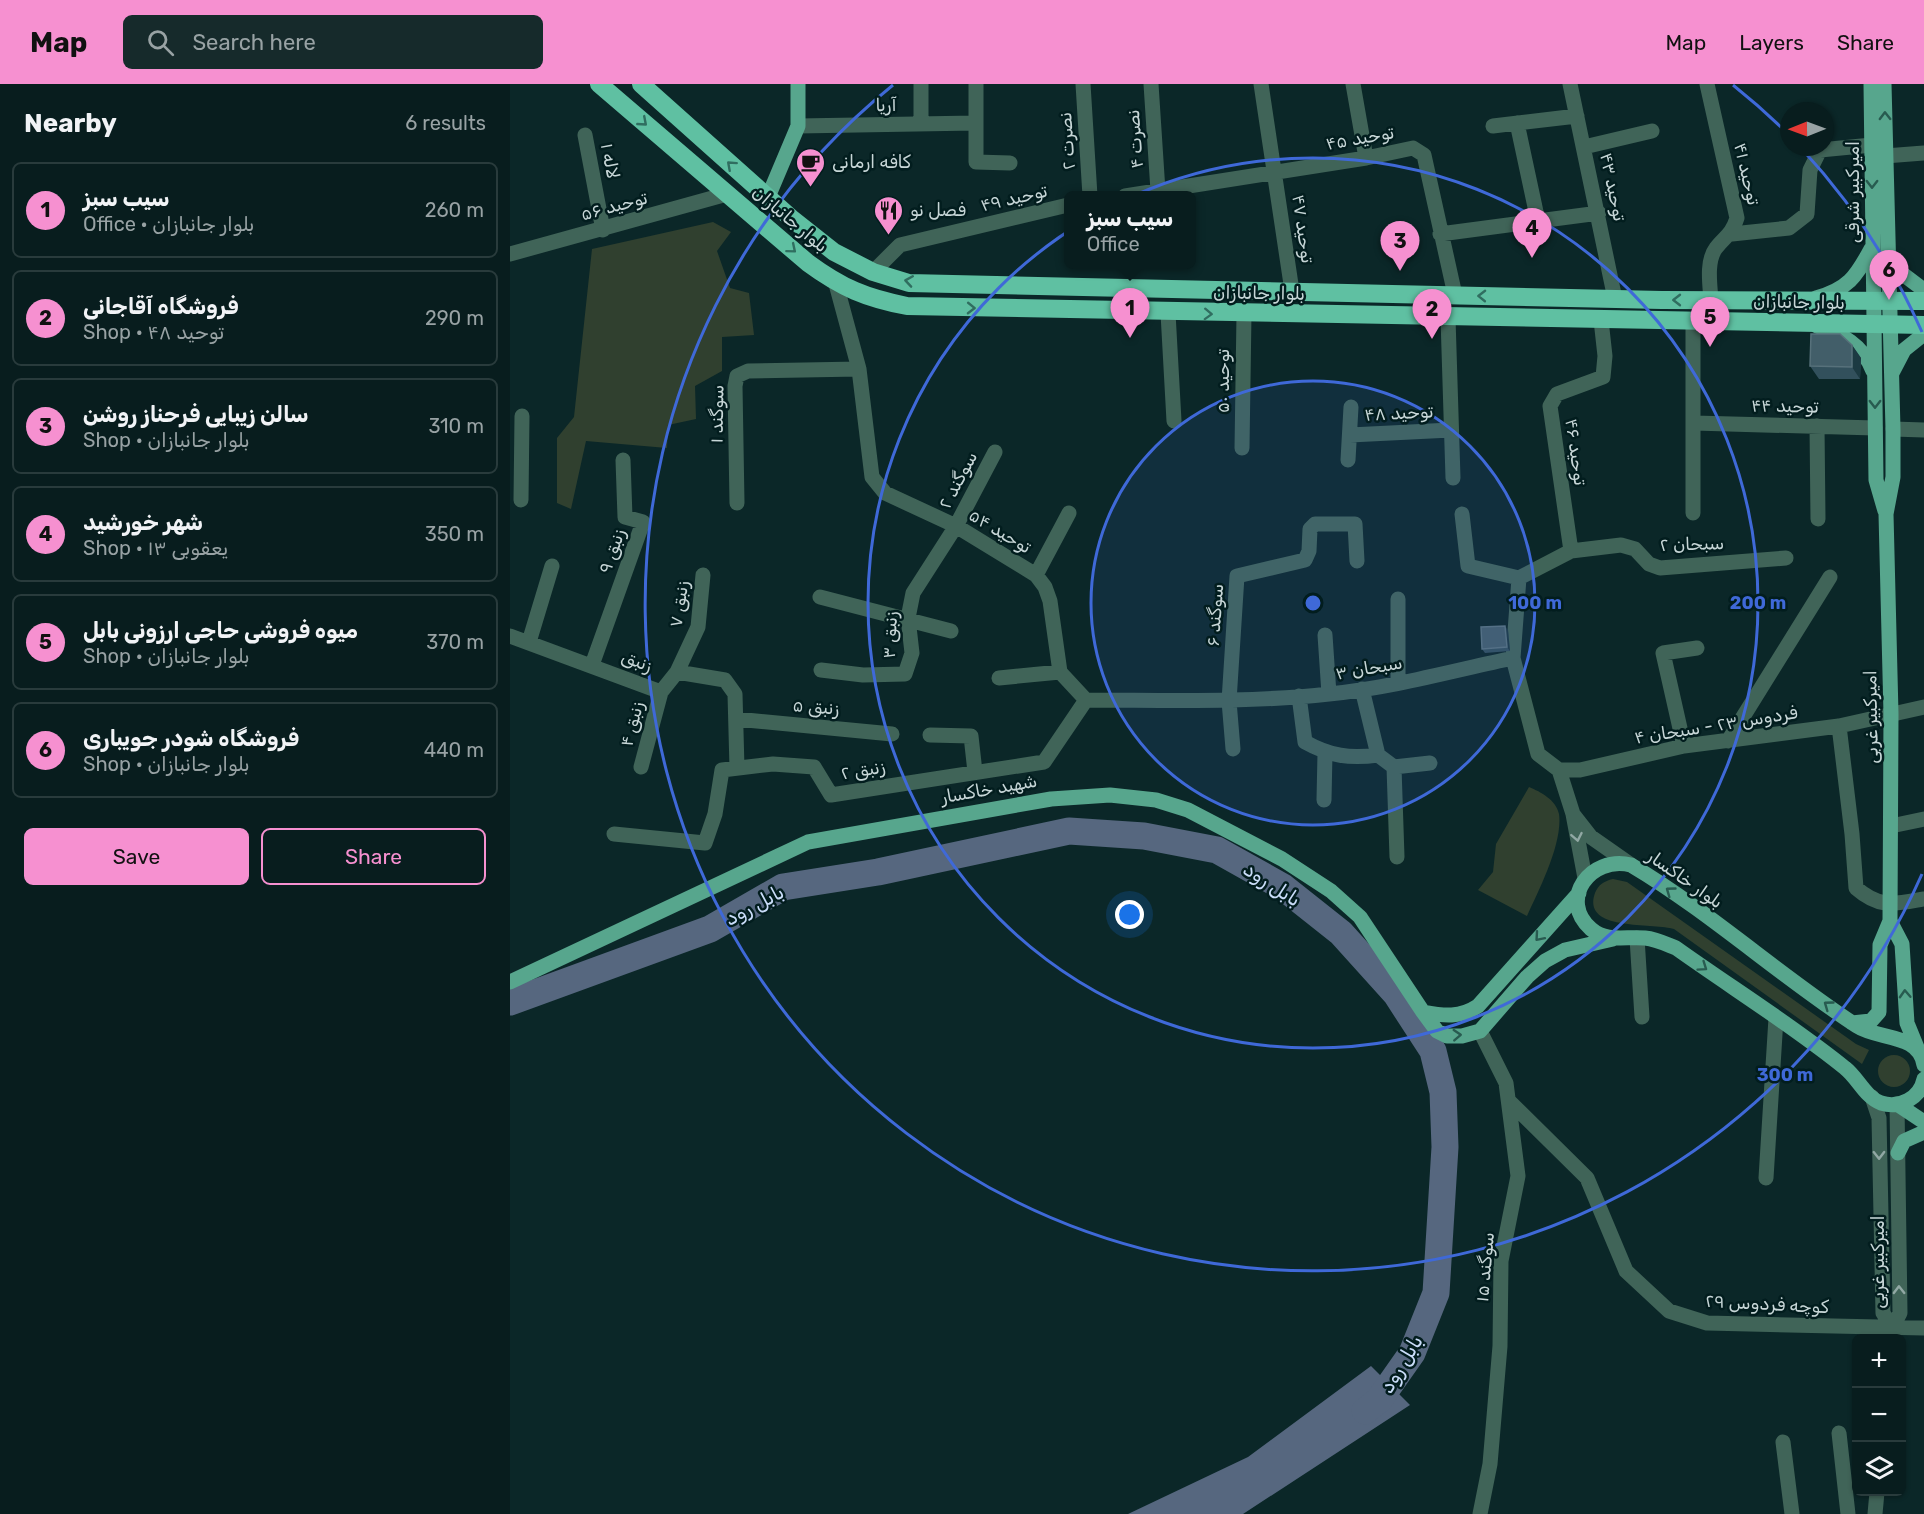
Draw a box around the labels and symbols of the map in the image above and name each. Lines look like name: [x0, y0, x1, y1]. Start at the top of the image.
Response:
street label: آریا: [875, 94, 898, 116]
north arrow: [1780, 102, 1834, 156]
street label: نصرت ۴: [1122, 109, 1148, 169]
street label: نصرت ۲: [1054, 111, 1080, 171]
one-way arrow: [1879, 111, 1891, 120]
one-way arrow: [637, 115, 647, 126]
street label: توحید ۴۵: [1324, 121, 1396, 155]
street label: لاله ۱: [596, 141, 624, 181]
street label: توحید ۴۱: [1729, 141, 1765, 207]
street label: امیرکبیر شرقی: [1842, 141, 1864, 243]
cafe icon: کافه ارمانی: [795, 146, 827, 188]
place label: کافه ارمانی: [832, 151, 911, 173]
street label: توحید ۴۳: [1595, 151, 1631, 223]
one-way arrow: [728, 161, 738, 172]
street label: توحید ۴۹: [978, 180, 1050, 216]
one-way arrow: [1866, 180, 1878, 189]
street label: بلوار جانبازان: [748, 181, 832, 257]
street label: توحید ۵۶: [578, 186, 650, 226]
street label: توحید ۴۷: [1287, 193, 1319, 265]
restaurant icon: فصل نو: [873, 194, 905, 236]
place label: فصل نو: [910, 199, 966, 221]
pin: 4: [1512, 208, 1552, 258]
pin: 3: [1380, 222, 1420, 271]
one-way arrow: [785, 242, 796, 253]
pin: 6: [1870, 250, 1908, 300]
one-way arrow: [904, 276, 914, 288]
street label: بلوار جانبازان: [1213, 281, 1305, 305]
pin: 1: [1110, 288, 1150, 338]
one-way arrow: [1477, 289, 1486, 302]
pin: 2: [1412, 290, 1452, 339]
street label: بلوار جانبازان: [1753, 290, 1845, 314]
one-way arrow: [1672, 294, 1681, 306]
pin: 5: [1690, 298, 1730, 347]
one-way arrow: [966, 302, 975, 314]
one-way arrow: [1203, 307, 1212, 320]
street label: توحید ۵۰: [1212, 348, 1234, 413]
street label: سوگند ۱: [705, 384, 729, 444]
street label: توحید ۴۴: [1751, 394, 1819, 418]
street label: توحید ۴۸: [1364, 400, 1434, 426]
one-way arrow: [1869, 400, 1881, 409]
street label: توحید ۴۶: [1560, 417, 1592, 487]
street label: سوگند ۲: [934, 447, 982, 513]
street label: توحید ۵۴: [965, 504, 1035, 558]
street label: زنبق ۹: [594, 525, 630, 576]
street label: سبحان ۲: [1659, 532, 1725, 556]
street label: زنبق ۷: [664, 579, 694, 629]
street label: سوگند ۶: [1202, 583, 1228, 647]
text: 100 m: [1508, 592, 1562, 614]
text: 200 m: [1730, 592, 1786, 614]
centre of rings: [1303, 593, 1323, 613]
street label: زنبق ۳: [878, 611, 902, 659]
street label: زنبق: [618, 645, 656, 677]
street label: سبحان ۳: [1334, 651, 1404, 685]
street label: امیرکبیر غربی: [1859, 670, 1883, 764]
street label: زنبق ۵: [792, 694, 841, 720]
street label: زنبق ۴: [615, 699, 649, 749]
street label: فردوس ۲۳ - سبحان ۴: [1633, 701, 1799, 749]
street label: زنبق ۲: [839, 756, 887, 784]
street label: شهید خاکسار: [938, 770, 1039, 808]
one-way arrow: [1570, 831, 1583, 841]
street label: بلوار خاکسار: [1642, 844, 1727, 913]
water label: بابل رود: [1239, 857, 1305, 911]
water label: بابل رود: [720, 879, 788, 931]
one-way arrow: [1665, 888, 1676, 899]
your location: [1115, 900, 1144, 929]
one-way arrow: [1536, 930, 1547, 941]
one-way arrow: [1696, 960, 1707, 971]
one-way arrow: [1898, 990, 1911, 999]
one-way arrow: [1823, 1001, 1834, 1012]
one-way arrow: [1452, 1028, 1461, 1041]
text: 300 m: [1757, 1064, 1813, 1086]
one-way arrow: [1873, 1150, 1886, 1159]
street label: امیرکبیر غربی: [1867, 1215, 1889, 1309]
street label: سوگند ۱۵: [1471, 1231, 1499, 1303]
one-way arrow: [1893, 1285, 1906, 1294]
street label: کوچه فردوس ۲۹: [1705, 1290, 1829, 1318]
water label: بابل رود: [1374, 1331, 1428, 1397]

